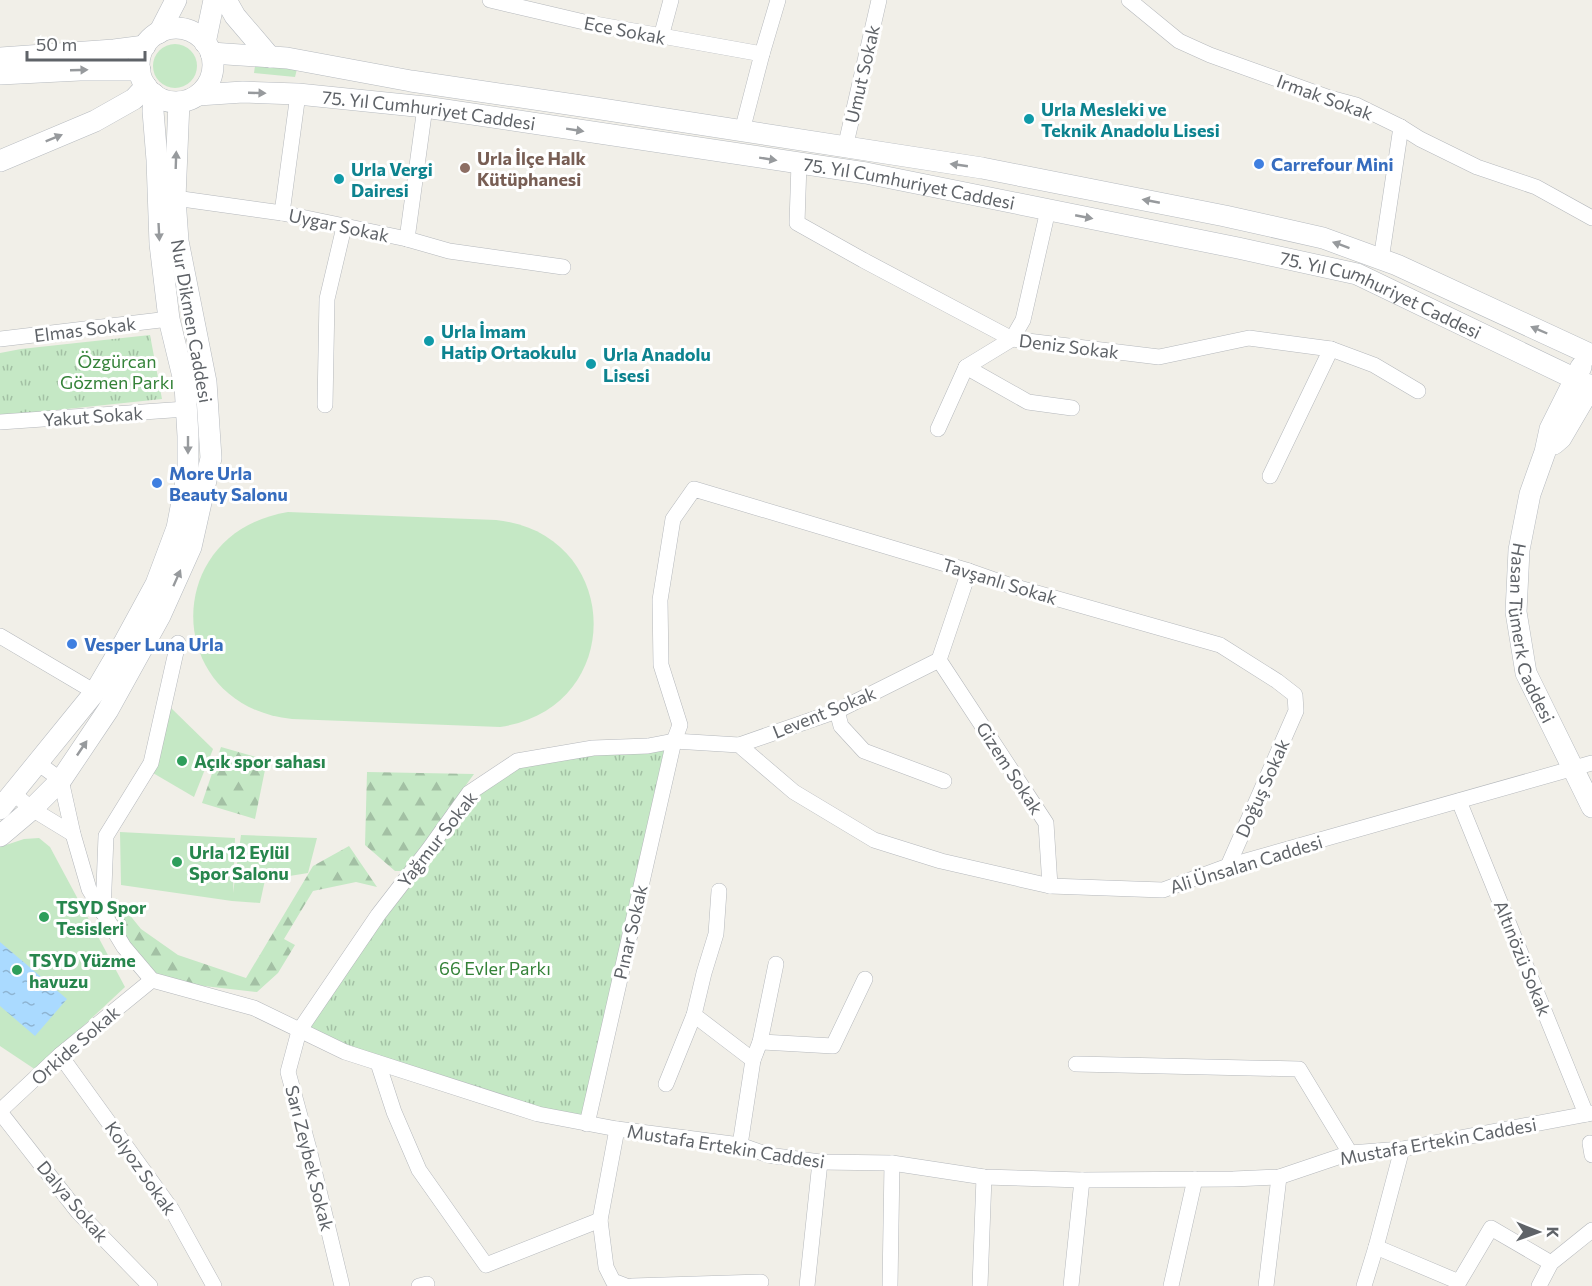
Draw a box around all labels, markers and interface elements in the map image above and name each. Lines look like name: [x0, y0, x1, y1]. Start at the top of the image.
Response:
street label: Ece Sokak: [582, 11, 668, 49]
street label: Umut Sokak: [840, 23, 884, 125]
scale bar: [27, 24, 146, 62]
text: 50 m: [36, 33, 77, 55]
one-way arrow: [70, 66, 89, 75]
street label: Irmak Sokak: [1274, 69, 1376, 125]
street label: 75. Yıl Cumhuriyet Caddesi: [321, 86, 537, 134]
one-way arrow: [247, 88, 266, 97]
place label: Urla Mesleki ve Teknik Anadolu Lisesi: [1041, 98, 1220, 141]
marker: Urla Mesleki ve Teknik Anadolu Lisesi: [1022, 112, 1036, 126]
one-way arrow: [566, 125, 585, 134]
one-way arrow: [45, 133, 63, 142]
place label: Urla İlçe Halk Kütüphanesi: [477, 147, 586, 190]
one-way arrow: [171, 150, 180, 169]
street label: 75. Yıl Cumhuriyet Caddesi: [802, 153, 1017, 214]
place label: Carrefour Mini: [1271, 153, 1394, 175]
one-way arrow: [759, 154, 778, 163]
marker: Carrefour Mini: [1252, 157, 1266, 171]
place label: Urla Vergi Dairesi: [351, 158, 433, 201]
one-way arrow: [950, 160, 969, 169]
marker: Urla İlçe Halk Kütüphanesi: [458, 161, 472, 175]
marker: Urla Vergi Dairesi: [332, 172, 346, 186]
one-way arrow: [1141, 196, 1160, 205]
street label: Uygar Sokak: [287, 204, 391, 246]
one-way arrow: [1074, 213, 1093, 222]
one-way arrow: [154, 222, 164, 241]
street label: Nur Dikmen Caddesi: [167, 237, 217, 405]
one-way arrow: [1331, 240, 1349, 250]
street label: 75. Yıl Cumhuriyet Caddesi: [1278, 246, 1485, 343]
street label: Elmas Sokak: [33, 312, 137, 346]
place label: Urla İmam Hatip Ortaokulu: [441, 320, 576, 363]
one-way arrow: [1530, 325, 1548, 334]
street label: Deniz Sokak: [1018, 329, 1120, 363]
marker: Urla İmam Hatip Ortaokulu: [422, 334, 436, 348]
place label: Urla Anadolu Lisesi: [603, 343, 711, 386]
park label: Özgürcan Gözmen Parkı: [60, 350, 174, 393]
marker: Urla Anadolu Lisesi: [584, 357, 598, 371]
street label: Yakut Sokak: [42, 402, 144, 430]
one-way arrow: [183, 436, 193, 455]
place label: More Urla Beauty Salonu: [169, 462, 288, 505]
marker: More Urla Beauty Salonu: [150, 476, 164, 490]
street label: Hasan Tümerk Caddesi: [1504, 541, 1560, 726]
street label: Tavşanlı Sokak: [940, 553, 1060, 609]
one-way arrow: [172, 568, 182, 586]
place label: Vesper Luna Urla: [84, 633, 223, 655]
marker: Vesper Luna Urla: [65, 637, 79, 651]
street label: Levent Sokak: [769, 681, 879, 743]
street label: Gizem Sokak: [972, 718, 1048, 818]
street label: Doğuş Sokak: [1230, 735, 1294, 841]
one-way arrow: [76, 740, 88, 756]
place label: Açık spor sahası: [194, 750, 326, 772]
marker: Açık spor sahası: [175, 754, 189, 768]
street label: Yağmur Sokak: [393, 786, 481, 891]
street label: Ali Ünsalan Caddesi: [1167, 830, 1325, 898]
place label: Urla 12 Eylül Spor Salonu: [189, 841, 290, 884]
marker: Urla 12 Eylül Spor Salonu: [170, 855, 184, 869]
street label: Pınar Sokak: [608, 882, 652, 982]
place label: TSYD Spor Tesisleri: [56, 896, 147, 939]
street label: Altınözü Sokak: [1490, 897, 1556, 1019]
marker: TSYD Spor Tesisleri: [37, 910, 51, 924]
place label: TSYD Yüzme havuzu: [29, 949, 136, 992]
park label: 66 Evler Parkı: [439, 957, 551, 979]
marker: TSYD Yüzme havuzu: [10, 963, 24, 977]
street label: Orkide Sokak: [26, 1001, 124, 1089]
street label: Sarı Zeybek Sokak: [281, 1083, 339, 1233]
street label: Mustafa Ertekin Caddesi: [1338, 1113, 1538, 1169]
street label: Kolyoz Sokak: [101, 1117, 181, 1219]
street label: Mustafa Ertekin Caddesi: [626, 1120, 826, 1172]
street label: Dalya Sokak: [33, 1156, 114, 1246]
north arrow: [1508, 1202, 1568, 1262]
text: K: [1544, 1227, 1563, 1238]

